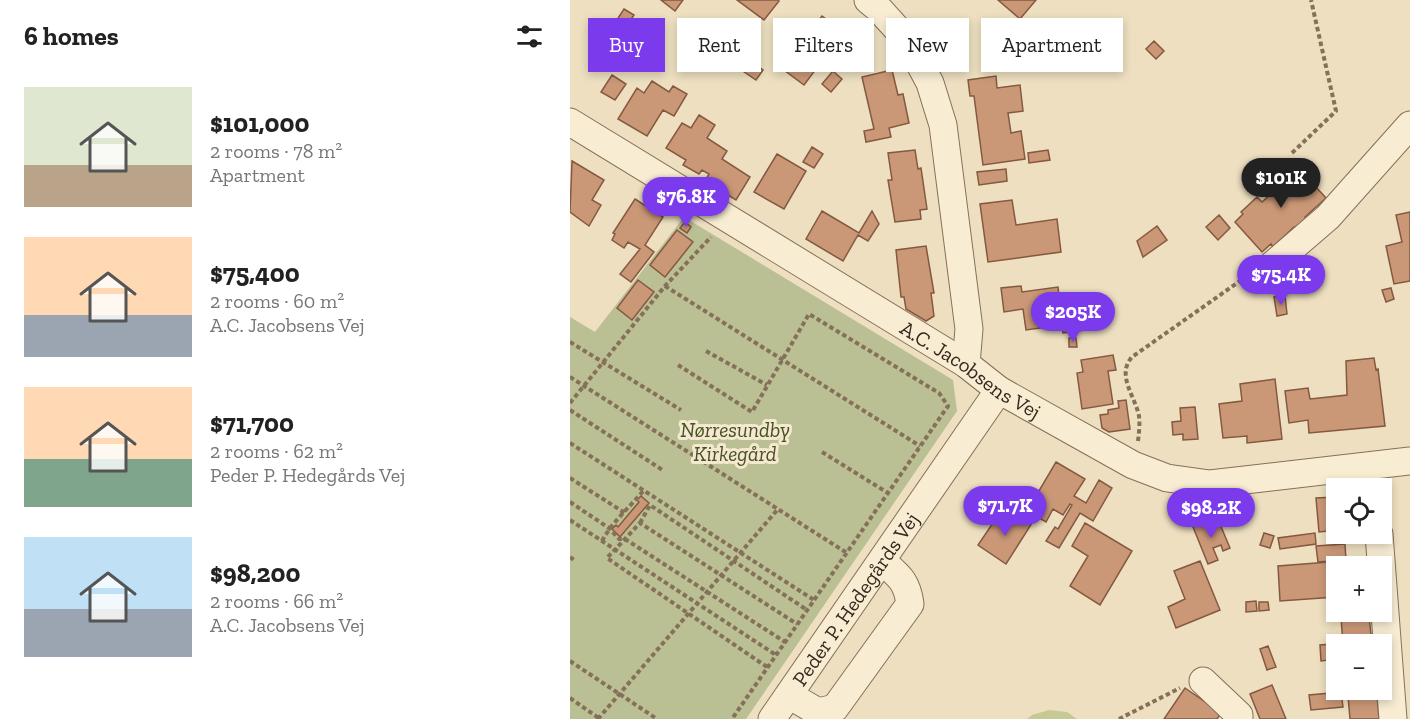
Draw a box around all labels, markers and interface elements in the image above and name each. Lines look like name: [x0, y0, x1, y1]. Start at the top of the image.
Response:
chip: Buy: [588, 18, 665, 72]
chip: Rent: [677, 18, 761, 72]
chip: Filters: [773, 18, 874, 72]
chip: New: [886, 18, 969, 72]
chip: Apartment: [981, 18, 1123, 72]
text: 6 homes: [24, 20, 119, 52]
icon: filters: [513, 20, 546, 53]
text: $101,000: [210, 107, 309, 139]
icon: home: [72, 111, 144, 183]
text: 2 rooms · 78 m²: [210, 139, 342, 163]
pin: $101K: [1239, 158, 1323, 209]
text: Apartment: [210, 163, 305, 187]
text: $101K: [1256, 165, 1306, 189]
pin: $76.8K: [637, 177, 735, 228]
text: $76.8K: [656, 184, 716, 208]
pin: $75.4K: [1232, 255, 1330, 306]
text: $75,400: [210, 257, 300, 289]
icon: home: [72, 261, 144, 333]
text: $75.4K: [1251, 262, 1311, 286]
text: 2 rooms · 60 m²: [210, 289, 344, 313]
pin: $205K: [1031, 292, 1115, 343]
text: $205K: [1045, 299, 1101, 323]
text: A.C. Jacobsens Vej: [210, 313, 365, 337]
street label: A.C. Jacobsens Vej: [896, 315, 1045, 424]
text: $71,700: [210, 407, 294, 439]
icon: home: [72, 411, 144, 483]
park label: Nørresundby Kirkegård: [680, 417, 790, 466]
text: 2 rooms · 62 m²: [210, 439, 343, 463]
text: Peder P. Hedegårds Vej: [210, 463, 405, 487]
map controls: [1326, 478, 1392, 700]
button: locate: [1326, 478, 1392, 544]
pin: $71.7K: [956, 486, 1054, 537]
pin: $98.2K: [1162, 488, 1260, 539]
text: $71.7K: [977, 493, 1033, 517]
text: $98.2K: [1181, 495, 1241, 519]
street label: Peder P. Hedegårds Vej: [786, 507, 924, 690]
button: +: [1326, 556, 1392, 622]
text: $98,200: [210, 557, 300, 589]
icon: home: [72, 561, 144, 633]
text: 2 rooms · 66 m²: [210, 589, 343, 613]
text: A.C. Jacobsens Vej: [210, 613, 365, 637]
button: −: [1326, 634, 1392, 700]

